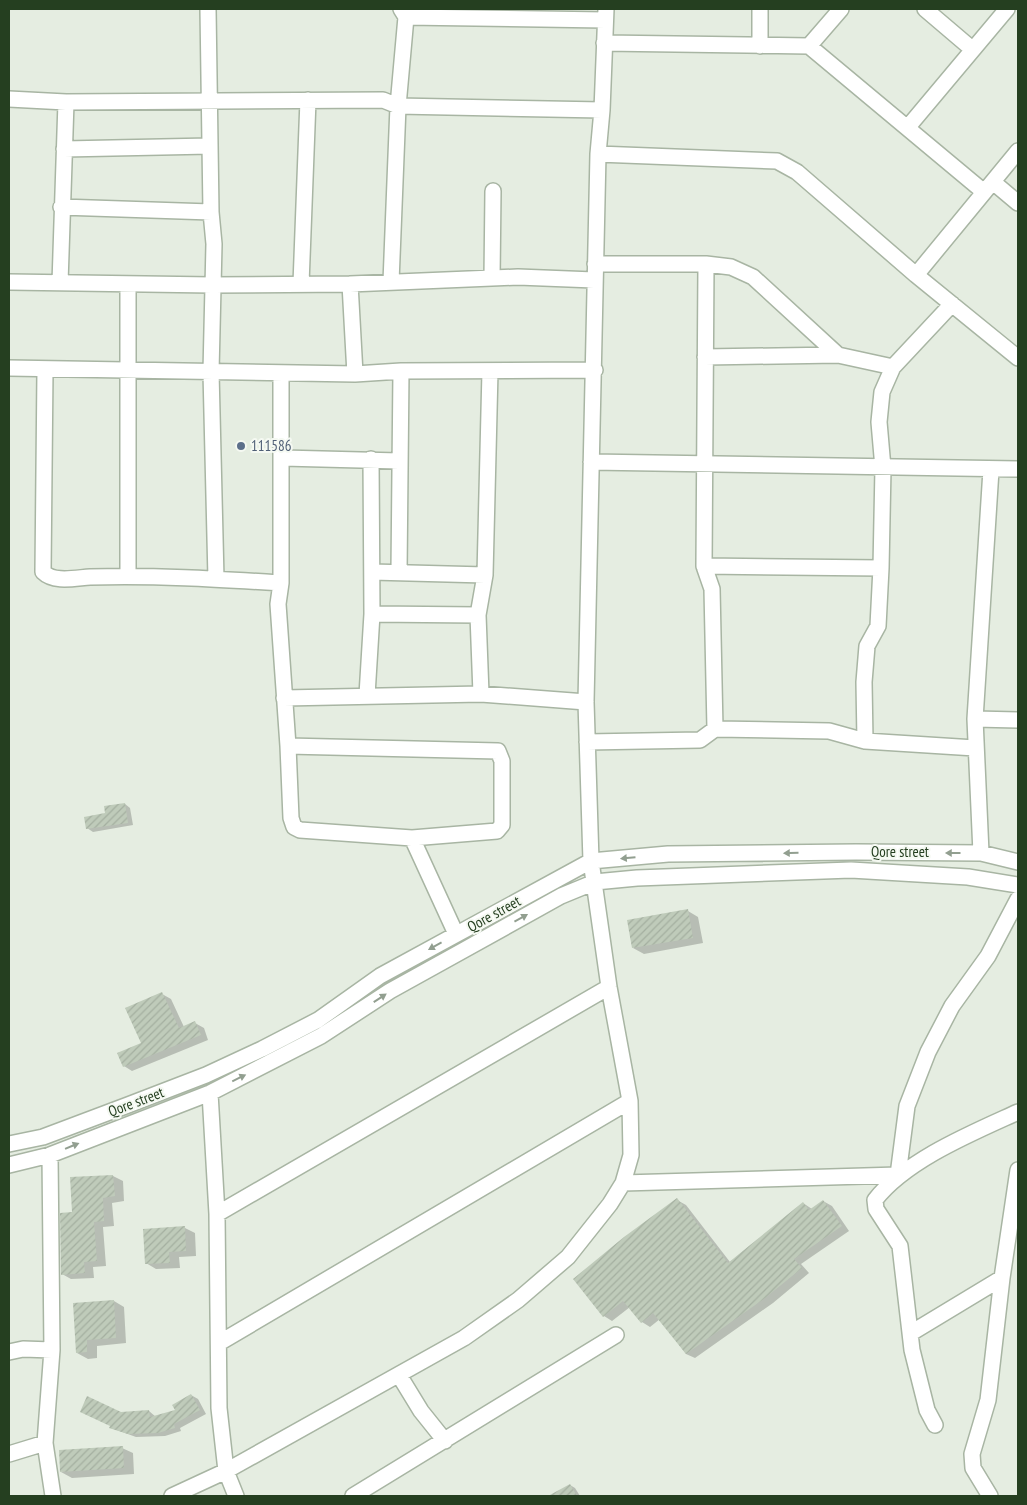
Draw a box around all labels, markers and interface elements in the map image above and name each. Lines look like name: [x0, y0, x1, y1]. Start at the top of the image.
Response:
place label: 111586: [251, 436, 292, 455]
marker: 111586: [235, 440, 247, 452]
street label: Qore street: [871, 842, 929, 861]
one-way arrow: [782, 849, 798, 857]
one-way arrow: [945, 849, 961, 857]
one-way arrow: [620, 854, 636, 862]
street label: Qore street: [464, 891, 524, 936]
one-way arrow: [515, 914, 528, 923]
one-way arrow: [428, 942, 442, 950]
one-way arrow: [373, 994, 387, 1003]
one-way arrow: [232, 1074, 246, 1082]
street label: Qore street: [105, 1082, 166, 1121]
one-way arrow: [65, 1142, 80, 1150]

